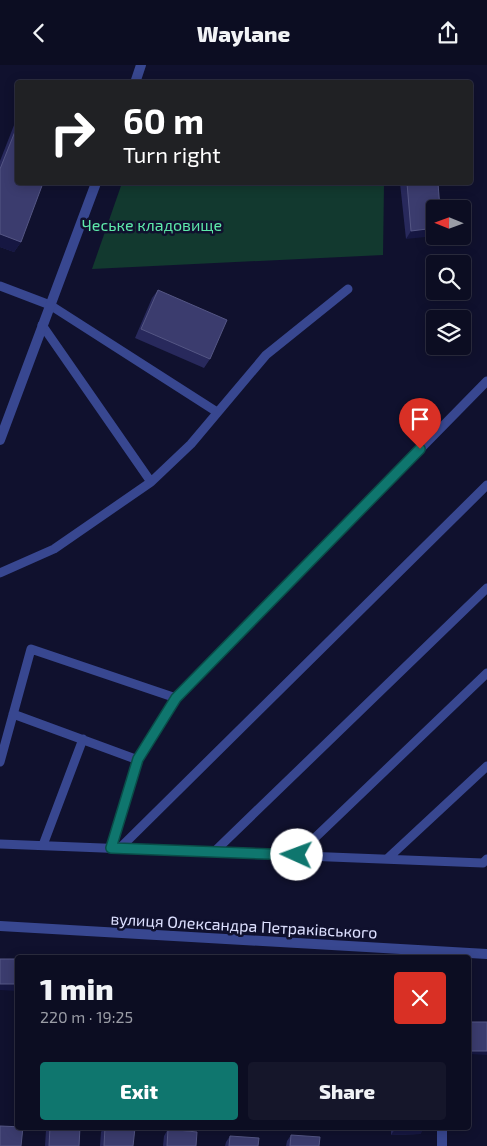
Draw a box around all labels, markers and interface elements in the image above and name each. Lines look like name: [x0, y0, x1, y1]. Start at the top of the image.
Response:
icon: back: [25, 19, 53, 47]
icon: share: [434, 19, 462, 47]
text: Waylane: [197, 20, 290, 46]
text: 60 m: [123, 99, 204, 141]
icon: right: [40, 100, 105, 165]
text: Turn right: [123, 141, 221, 167]
north arrow: [426, 200, 471, 245]
map controls: [426, 200, 471, 355]
park label: Чеське кладовище: [82, 215, 222, 234]
button: search: [426, 255, 471, 300]
button: layers: [426, 310, 471, 355]
pin: [399, 398, 441, 449]
icon: arrive: [406, 405, 434, 433]
position arrow: [270, 828, 322, 880]
street label: вулиця Олександра Петраківського: [110, 909, 378, 942]
text: 1 min: [40, 970, 114, 1006]
button: close: [394, 972, 446, 1024]
text: 220 m · 19:25: [40, 1007, 133, 1026]
button: Exit: [40, 1062, 238, 1120]
button: Share: [248, 1062, 446, 1120]

